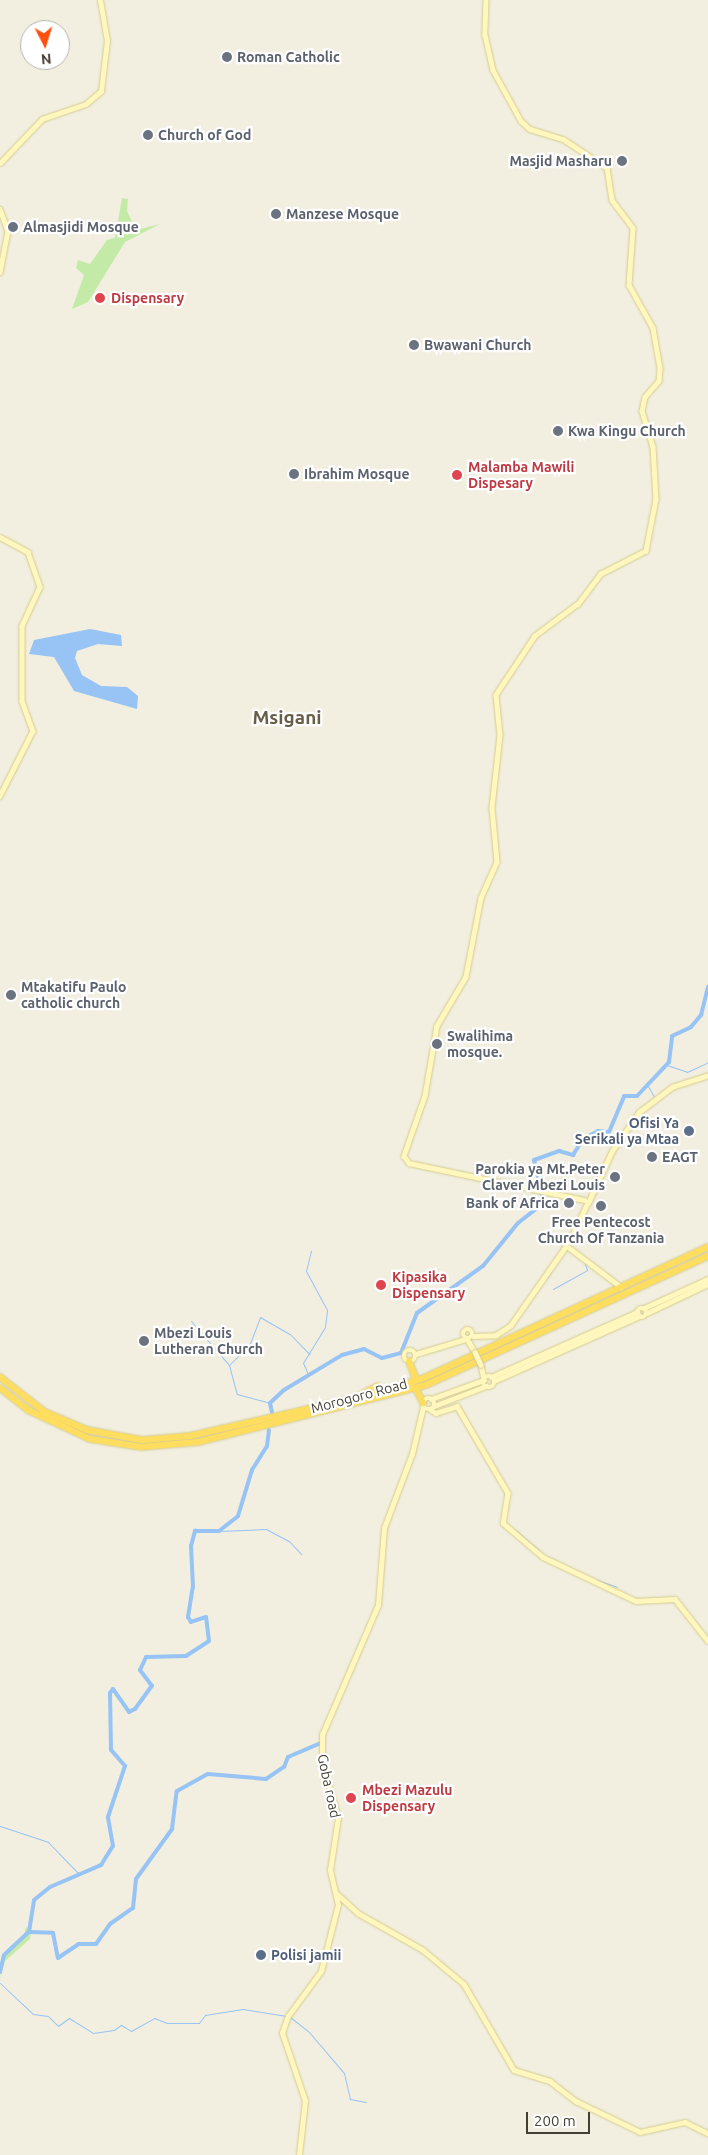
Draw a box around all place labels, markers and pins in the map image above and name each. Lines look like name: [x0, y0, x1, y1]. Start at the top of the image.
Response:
place label: Roman Catholic: [237, 49, 340, 65]
marker: Roman Catholic: [221, 51, 233, 63]
place label: Church of God: [158, 127, 251, 143]
marker: Church of God: [142, 129, 154, 141]
place label: Masjid Masharu: [509, 153, 612, 169]
marker: Masjid Masharu: [616, 155, 628, 167]
place label: Manzese Mosque: [286, 206, 399, 222]
marker: Manzese Mosque: [270, 208, 282, 220]
place label: Almasjidi Mosque: [23, 219, 139, 235]
marker: Almasjidi Mosque: [7, 221, 19, 233]
place label: Dispensary: [111, 290, 184, 306]
marker: Dispensary: [93, 291, 107, 305]
place label: Bwawani Church: [424, 337, 531, 353]
marker: Bwawani Church: [408, 339, 420, 351]
place label: Kwa Kingu Church: [568, 423, 686, 439]
marker: Kwa Kingu Church: [552, 425, 564, 437]
place label: Malamba Mawili Dispesary: [468, 459, 574, 492]
place label: Ibrahim Mosque: [304, 466, 409, 482]
marker: Ibrahim Mosque: [288, 468, 300, 480]
marker: Malamba Mawili Dispesary: [450, 468, 464, 482]
place label: Mtakatifu Paulo catholic church: [21, 979, 127, 1012]
marker: Mtakatifu Paulo catholic church: [5, 989, 17, 1001]
place label: Swalihima mosque.: [447, 1028, 513, 1060]
marker: Swalihima mosque.: [431, 1038, 443, 1050]
place label: Ofisi Ya Serikali ya Mtaa: [575, 1115, 679, 1148]
marker: Ofisi Ya Serikali ya Mtaa: [683, 1125, 695, 1137]
place label: EAGT: [662, 1149, 698, 1165]
marker: EAGT: [646, 1151, 658, 1163]
place label: Parokia ya Mt.Peter Claver Mbezi Louis: [475, 1161, 605, 1194]
marker: Parokia ya Mt.Peter Claver Mbezi Louis: [609, 1171, 621, 1183]
place label: Bank of Africa: [466, 1195, 559, 1211]
marker: Bank of Africa: [563, 1197, 575, 1209]
marker: Free Pentecost Church Of Tanzania: [595, 1200, 607, 1212]
place label: Free Pentecost Church Of Tanzania: [538, 1214, 664, 1246]
place label: Kipasika Dispensary: [392, 1269, 465, 1302]
marker: Kipasika Dispensary: [374, 1278, 388, 1292]
place label: Mbezi Louis Lutheran Church: [154, 1325, 263, 1358]
marker: Mbezi Louis Lutheran Church: [138, 1335, 150, 1347]
place label: Mbezi Mazulu Dispensary: [362, 1782, 453, 1814]
marker: Mbezi Mazulu Dispensary: [344, 1791, 358, 1805]
place label: Polisi jamii: [271, 1947, 341, 1963]
marker: Polisi jamii: [255, 1949, 267, 1961]

